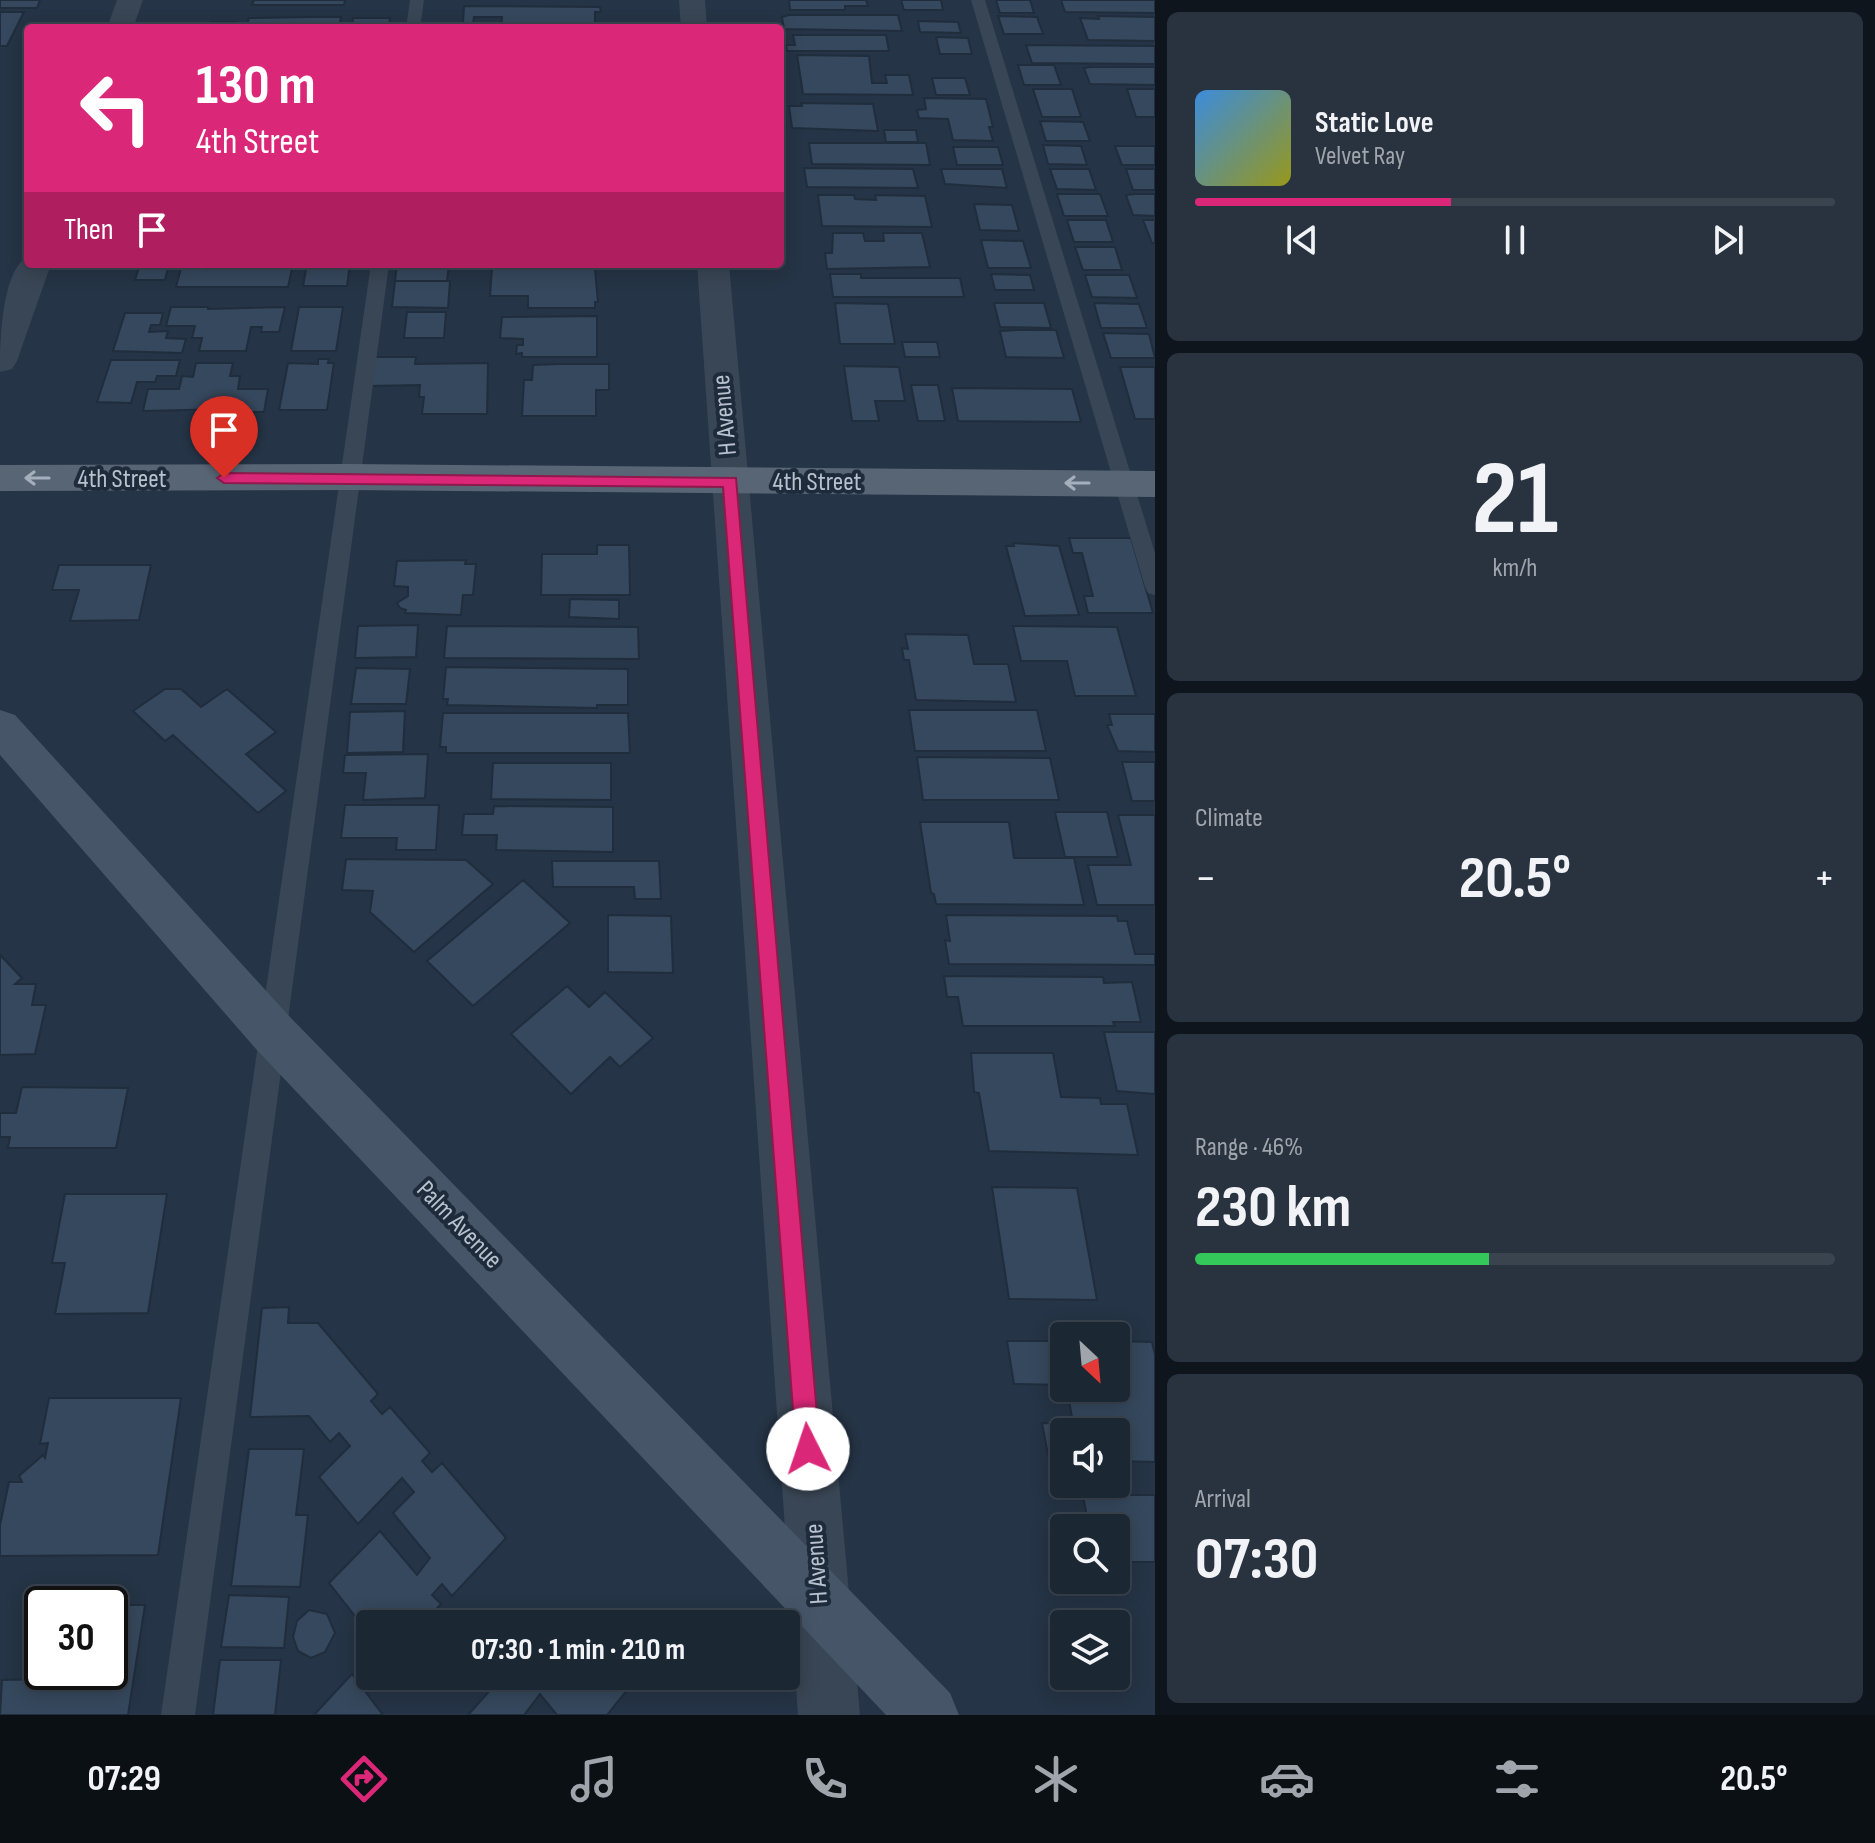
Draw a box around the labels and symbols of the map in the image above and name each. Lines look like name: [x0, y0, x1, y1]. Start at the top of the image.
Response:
street label: H Avenue: [706, 373, 744, 457]
pin: [190, 396, 258, 478]
street label: 4th Street: [78, 464, 167, 495]
street label: 4th Street: [773, 467, 862, 498]
one-way arrow: [24, 470, 51, 486]
one-way arrow: [1064, 475, 1091, 491]
street label: Palm Avenue: [410, 1175, 508, 1275]
north arrow: [1050, 1322, 1130, 1402]
position arrow: [766, 1407, 850, 1491]
street label: H Avenue: [799, 1523, 835, 1605]
speed limit sign: 30: [24, 1586, 128, 1690]

